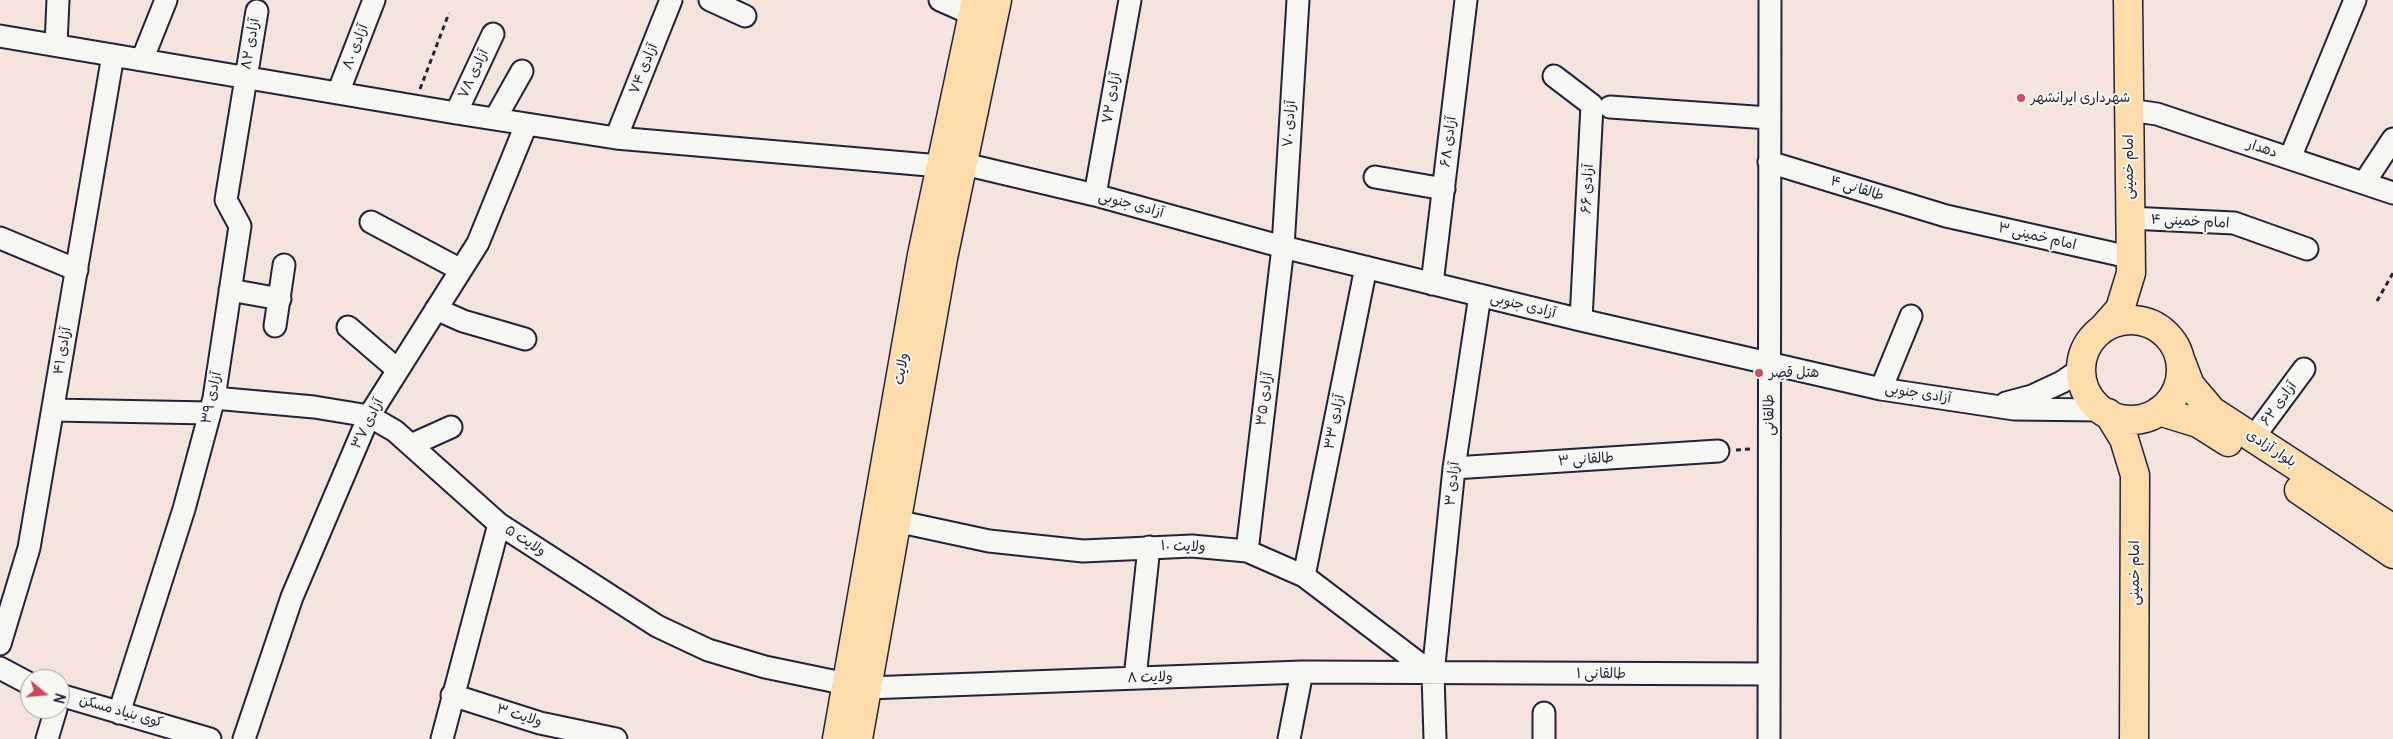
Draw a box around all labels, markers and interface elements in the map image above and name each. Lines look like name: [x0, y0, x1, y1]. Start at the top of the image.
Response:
street label: آزادی ۸۲: [238, 17, 264, 71]
street label: آزادی ۸۰: [340, 22, 372, 72]
street label: آزادی ۷۴: [626, 41, 662, 97]
street label: آزادی ۷۸: [455, 47, 493, 101]
street label: آزادی ۷۲: [1099, 71, 1125, 125]
place label: شهرداری ایرانشهر: [2031, 90, 2130, 106]
marker: شهرداری ایرانشهر: [2015, 92, 2027, 104]
street label: آزادی ۷۰: [1280, 100, 1300, 148]
street label: آزادی ۶۸: [1438, 116, 1460, 168]
street label: امام خمینی: [2121, 134, 2137, 200]
street label: دهدار: [2245, 136, 2279, 162]
street label: آزادی ۶۶: [1578, 164, 1598, 214]
street label: طالقانی ۴: [1828, 173, 1886, 205]
street label: آزادی جنوبی: [1097, 188, 1165, 222]
street label: امام خمینی ۴: [2150, 212, 2230, 232]
street label: امام خمینی ۳: [1996, 220, 2078, 254]
street label: آزادی جنوبی: [1489, 290, 1557, 322]
street label: آزادی ۴۱: [51, 326, 75, 376]
street label: ولایت: [891, 352, 913, 386]
place label: هتل قصِر: [1769, 365, 1819, 381]
marker: هتل قصِر: [1753, 367, 1765, 379]
street label: آزادی ۳۹: [198, 370, 226, 426]
street label: آزادی ۳۵: [1253, 371, 1277, 427]
street label: آزادی ۶۲: [2257, 379, 2301, 429]
street label: آزادی جنوبی: [1884, 380, 1952, 408]
street label: آزادی ۳۳: [1321, 393, 1349, 451]
street label: طالقانی: [1761, 394, 1779, 436]
street label: آزادی ۳۷: [348, 396, 388, 452]
street label: بلوار آزادی: [2243, 427, 2299, 471]
street label: طالقانی ۳: [1557, 450, 1615, 470]
street label: آزادی ۳: [1442, 461, 1464, 507]
street label: ولایت ۵: [502, 522, 548, 560]
street label: ولایت ۱۰: [1160, 538, 1206, 556]
street label: امام خمینی: [2127, 540, 2143, 606]
street label: طالقانی ۱: [1576, 666, 1626, 682]
north arrow: [20, 669, 70, 719]
street label: ولایت ۸: [1127, 669, 1173, 687]
text: N: [49, 691, 68, 705]
street label: کوی بنیاد مسکن: [77, 692, 165, 732]
street label: ولایت ۳: [494, 701, 544, 731]

